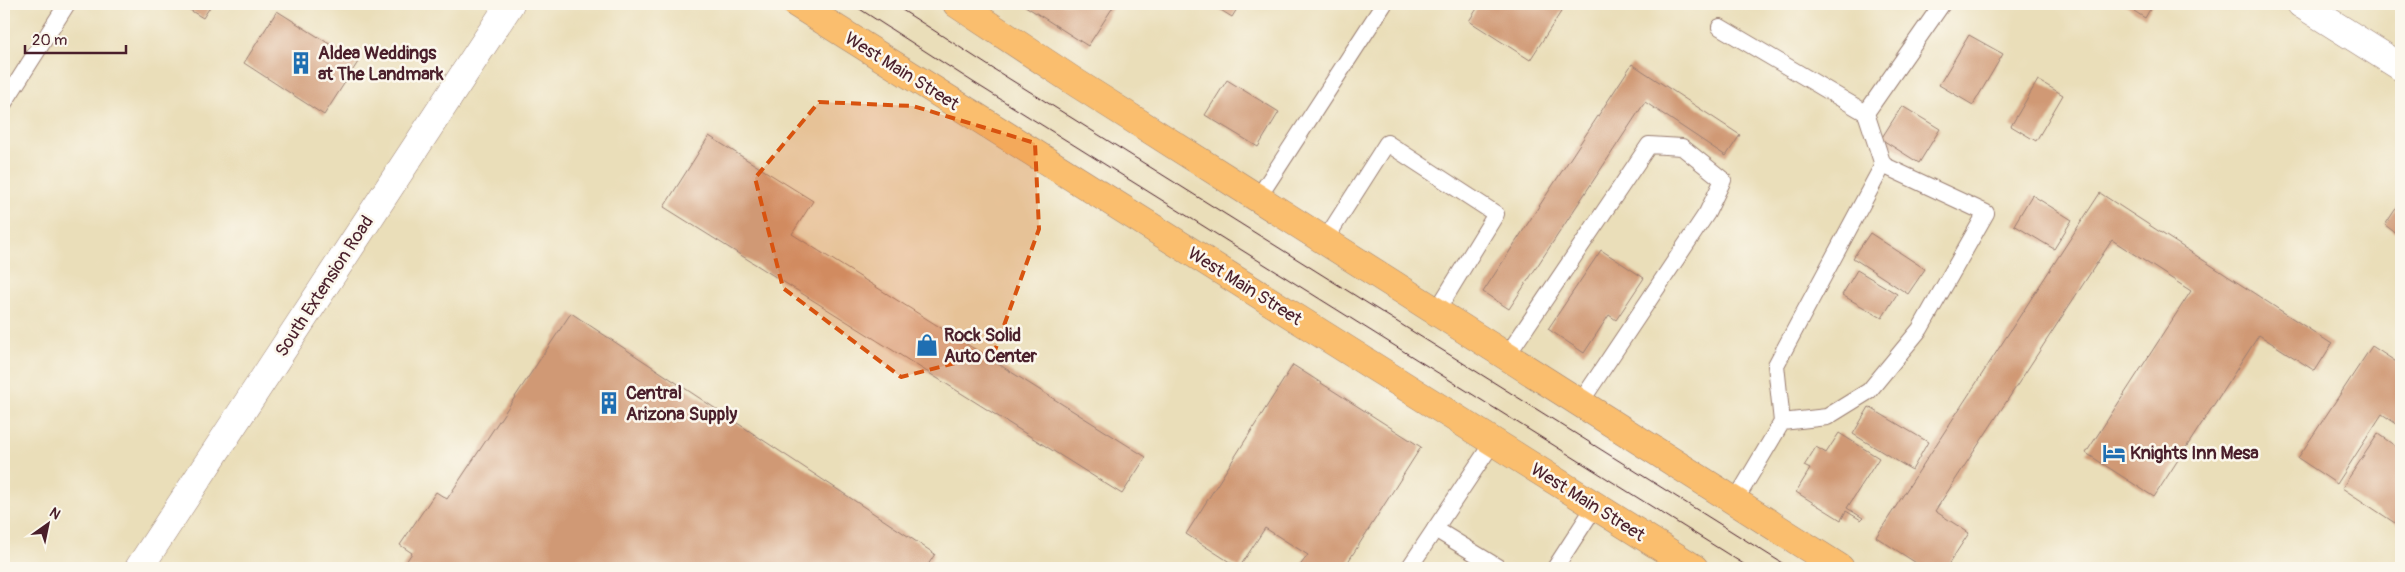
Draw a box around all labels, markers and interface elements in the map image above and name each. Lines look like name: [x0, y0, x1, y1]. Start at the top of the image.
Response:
scale bar: [25, 22, 126, 54]
street label: West Main Street: [840, 27, 964, 116]
text: 20 m: [32, 31, 67, 50]
place label: Aldea Weddings at The Landmark: [318, 42, 444, 86]
building icon: Aldea Weddings at The Landmark: [288, 50, 314, 76]
street label: South Extension Road: [270, 211, 379, 361]
street label: West Main Street: [1183, 242, 1307, 331]
place label: Rock Solid Auto Center: [944, 324, 1038, 368]
shop icon: Rock Solid Auto Center: [914, 332, 940, 358]
place label: Central Arizona Supply: [626, 382, 737, 426]
building icon: Central Arizona Supply: [596, 390, 622, 416]
hotel icon: Knights Inn Mesa: [2101, 440, 2127, 466]
place label: Knights Inn Mesa: [2130, 442, 2259, 465]
street label: West Main Street: [1526, 458, 1650, 547]
north arrow: [22, 500, 72, 550]
text: N: [46, 504, 63, 523]

